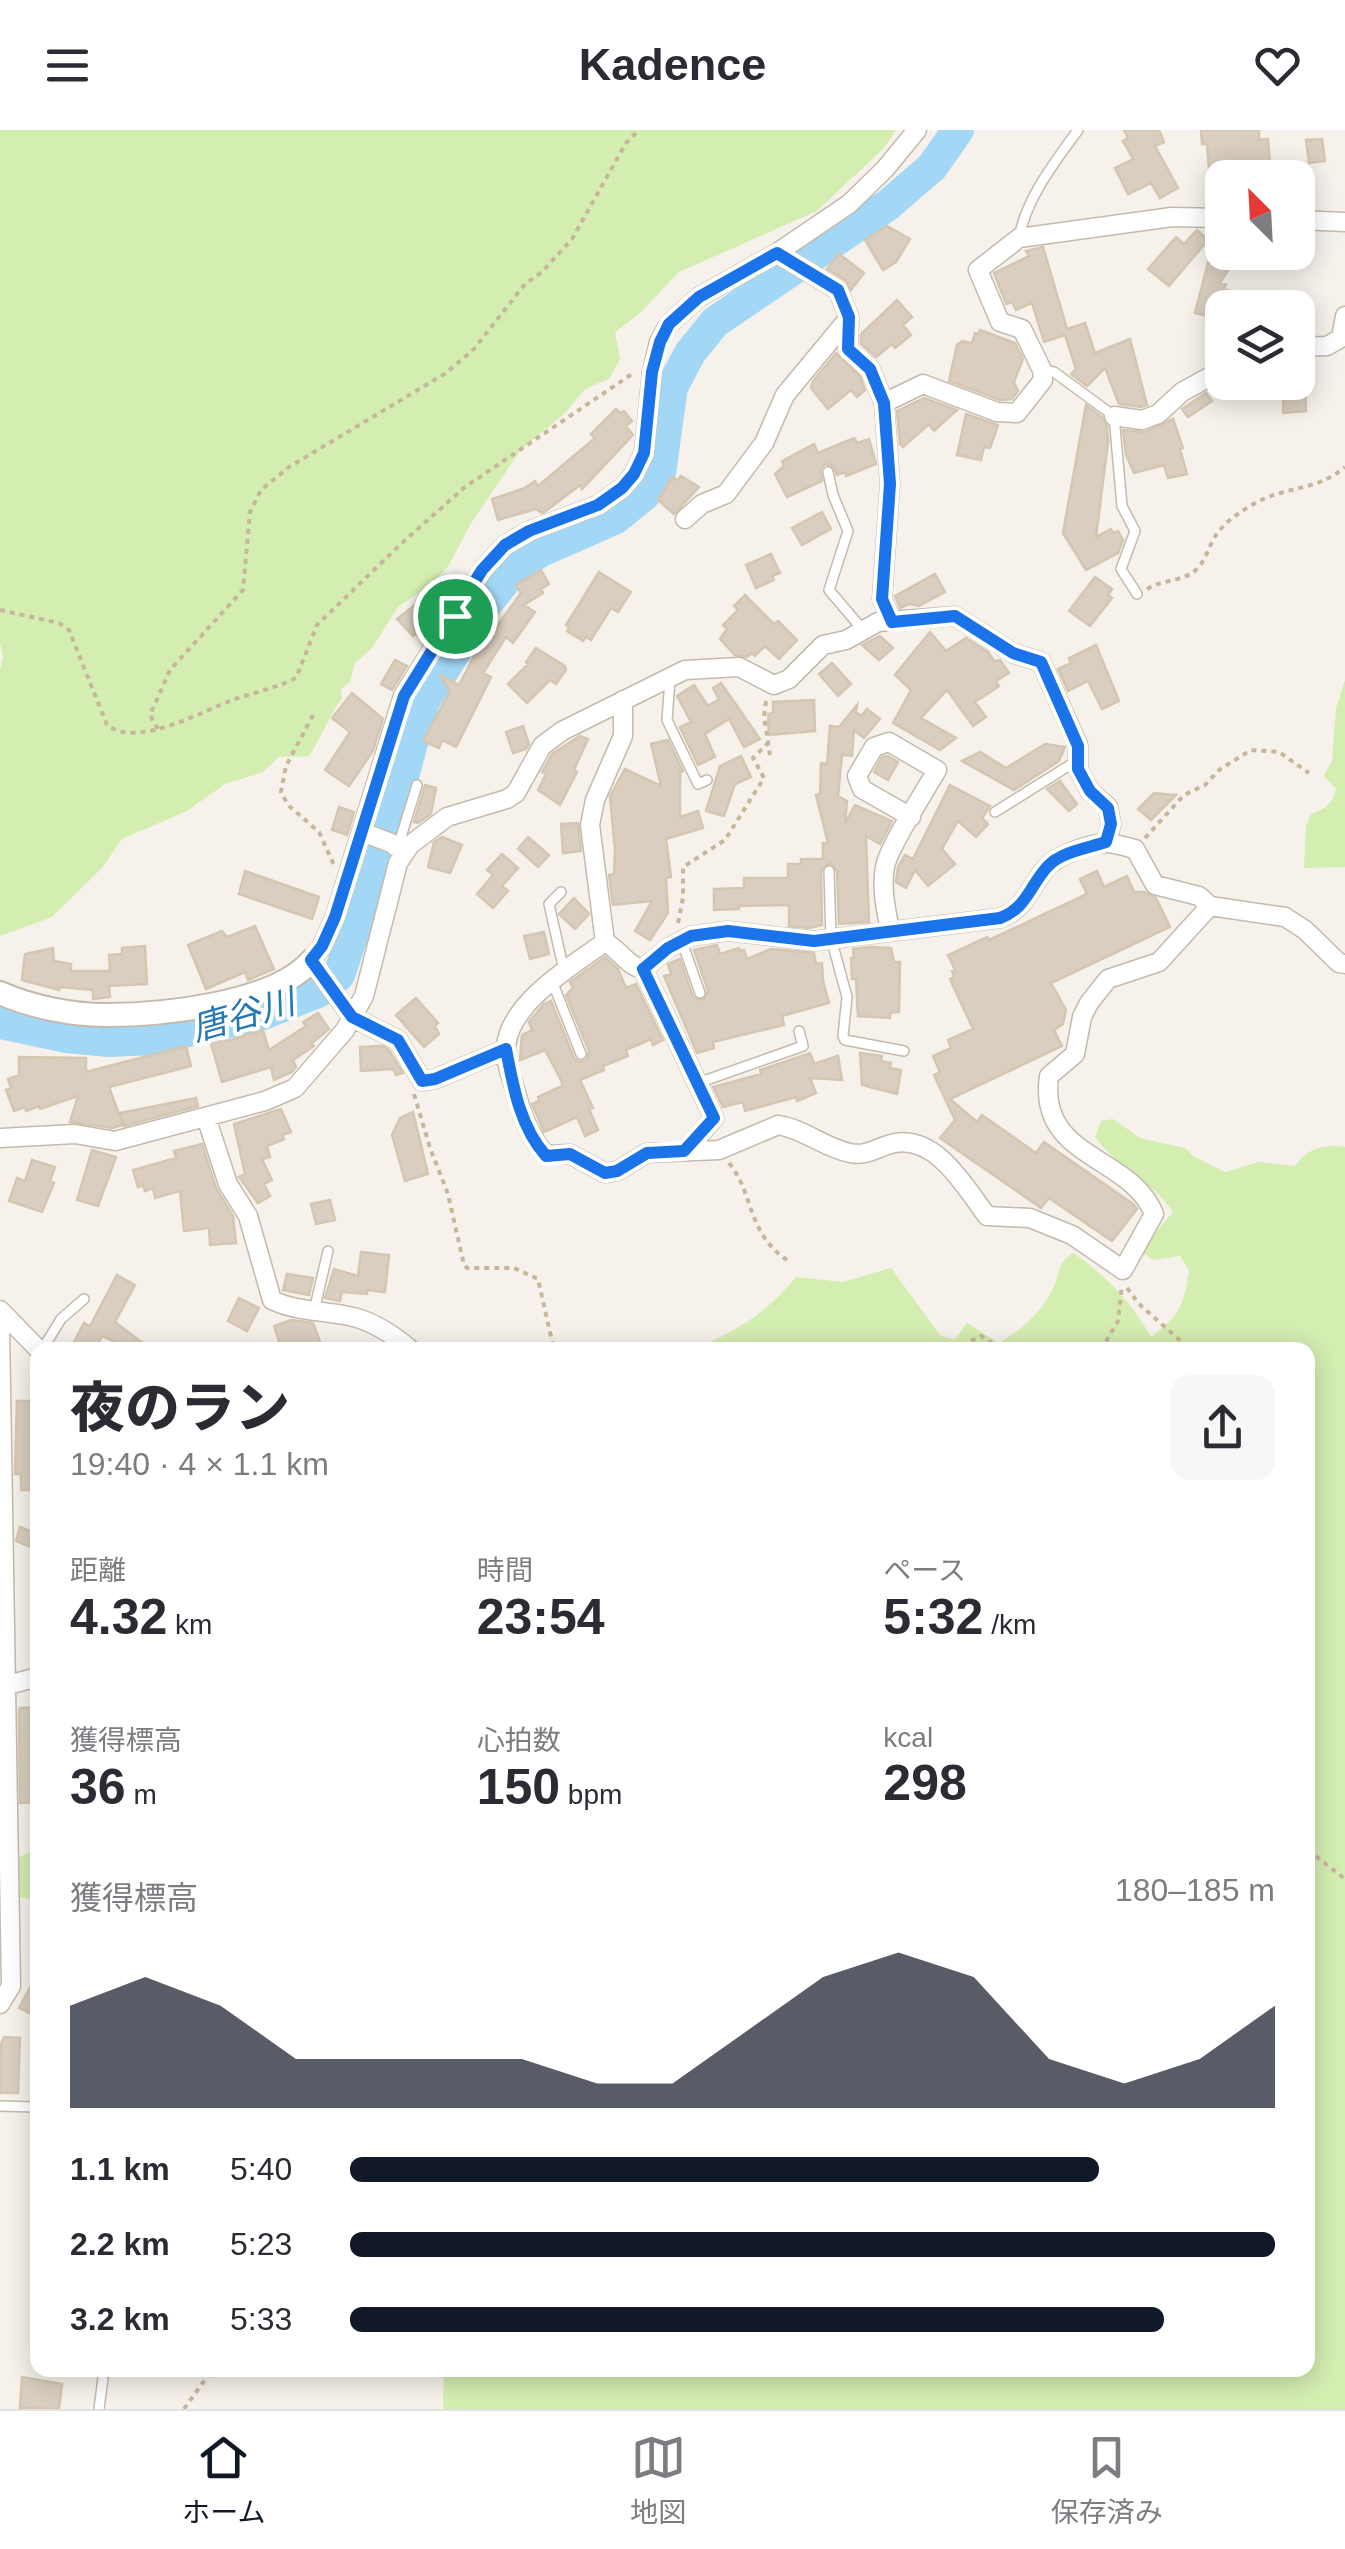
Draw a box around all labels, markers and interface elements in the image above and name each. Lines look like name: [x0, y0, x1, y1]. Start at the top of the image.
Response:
icon: menu: [40, 38, 95, 93]
icon: heart: [1250, 38, 1305, 93]
text: Kadence: [579, 39, 766, 90]
north arrow: [1205, 160, 1315, 270]
map controls: [1205, 160, 1315, 400]
button: layers: [1205, 290, 1315, 400]
pin: [413, 574, 498, 659]
icon: arrive: [428, 589, 483, 644]
water label: 唐谷川: [187, 980, 303, 1048]
button: share: [1170, 1375, 1275, 1480]
text: 夜のラン: [70, 1377, 290, 1439]
text: 19:40 · 4 × 1.1 km: [70, 1446, 329, 1482]
text: 距離: [70, 1555, 126, 1586]
text: 時間: [477, 1555, 533, 1586]
text: ペース: [883, 1555, 966, 1586]
text: 4.32: [70, 1589, 167, 1645]
text: 23:54: [477, 1589, 605, 1645]
text: 5:32: [883, 1589, 983, 1645]
text: km: [167, 1609, 212, 1640]
text: /km: [983, 1609, 1036, 1640]
text: kcal: [883, 1722, 933, 1753]
text: 獲得標高: [70, 1725, 182, 1756]
text: 心拍数: [477, 1725, 561, 1756]
text: 298: [883, 1755, 967, 1811]
text: 36: [70, 1759, 126, 1815]
text: 150: [477, 1759, 560, 1815]
text: m: [126, 1779, 157, 1810]
text: bpm: [560, 1779, 622, 1810]
text: 180–185 m: [1115, 1872, 1275, 1908]
text: 獲得標高: [70, 1880, 198, 1916]
text: 1.1 km: [70, 2151, 170, 2187]
text: 5:40: [230, 2151, 292, 2187]
text: 2.2 km: [70, 2226, 170, 2262]
text: 5:23: [230, 2226, 292, 2262]
text: 3.2 km: [70, 2301, 170, 2337]
text: 5:33: [230, 2301, 292, 2337]
tab: ホーム: [182, 2430, 265, 2530]
tab: 地図: [630, 2430, 686, 2530]
tab: 保存済み: [1051, 2430, 1163, 2530]

